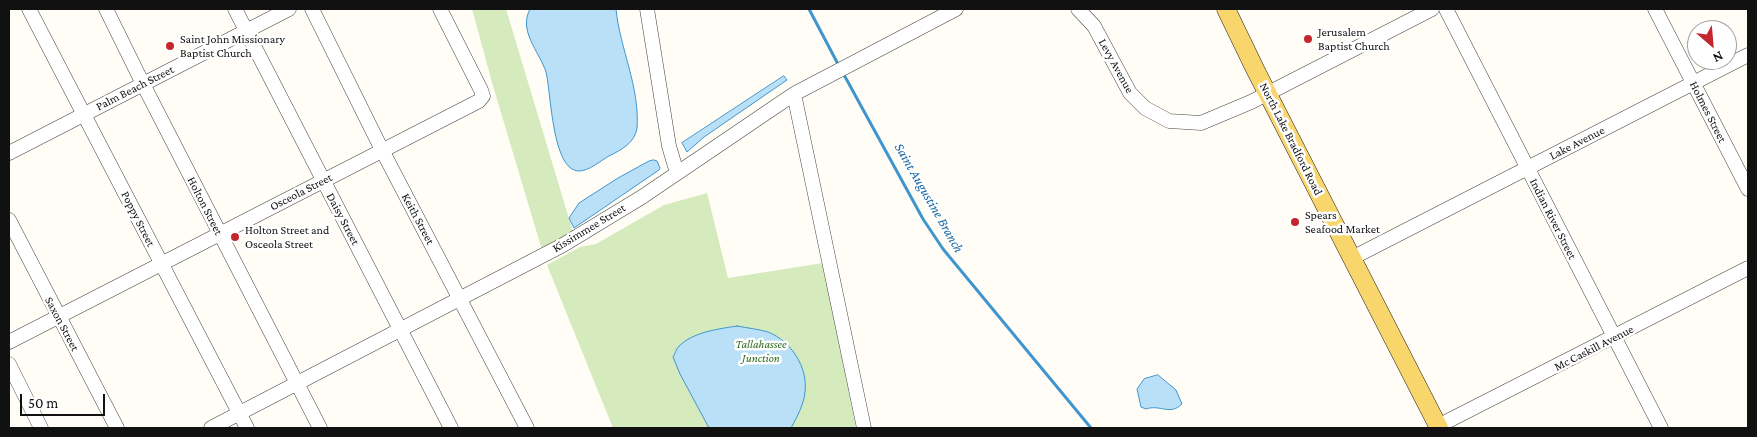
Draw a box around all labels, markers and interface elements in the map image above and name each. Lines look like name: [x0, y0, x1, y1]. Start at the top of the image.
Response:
north arrow: [1687, 20, 1737, 70]
place label: Jerusalem Baptist Church: [1318, 25, 1390, 53]
place label: Saint John Missionary Baptist Church: [180, 32, 285, 60]
marker: Jerusalem Baptist Church: [1302, 33, 1314, 45]
street label: Levy Avenue: [1095, 36, 1137, 96]
marker: Saint John Missionary Baptist Church: [164, 40, 176, 52]
text: N: [1710, 48, 1726, 67]
street label: Palm Beach Street: [94, 62, 176, 114]
street label: Holmes Street: [1686, 79, 1730, 145]
street label: North Lake Bradford Road: [1256, 80, 1326, 198]
street label: Lake Avenue: [1547, 123, 1607, 163]
water label: Saint Augustine Branch: [891, 140, 967, 256]
street label: Osceola Street: [267, 170, 335, 214]
street label: Holton Street: [184, 174, 226, 238]
street label: Indian River Street: [1526, 176, 1580, 262]
street label: Poppy Street: [118, 189, 158, 249]
street label: Daisy Street: [323, 190, 363, 248]
street label: Keith Street: [399, 191, 437, 247]
street label: Kissimmee Street: [550, 201, 628, 255]
place label: Spears Seafood Market: [1305, 208, 1380, 236]
marker: Spears Seafood Market: [1289, 216, 1301, 228]
place label: Holton Street and Osceola Street: [245, 223, 329, 251]
marker: Holton Street and Osceola Street: [229, 231, 241, 243]
street label: Saxon Street: [42, 294, 82, 354]
street label: Mc Caskill Avenue: [1552, 322, 1636, 374]
park label: Tallahassee Junction: [735, 337, 787, 365]
scale bar: [22, 384, 108, 416]
text: 50 m: [28, 395, 58, 411]

